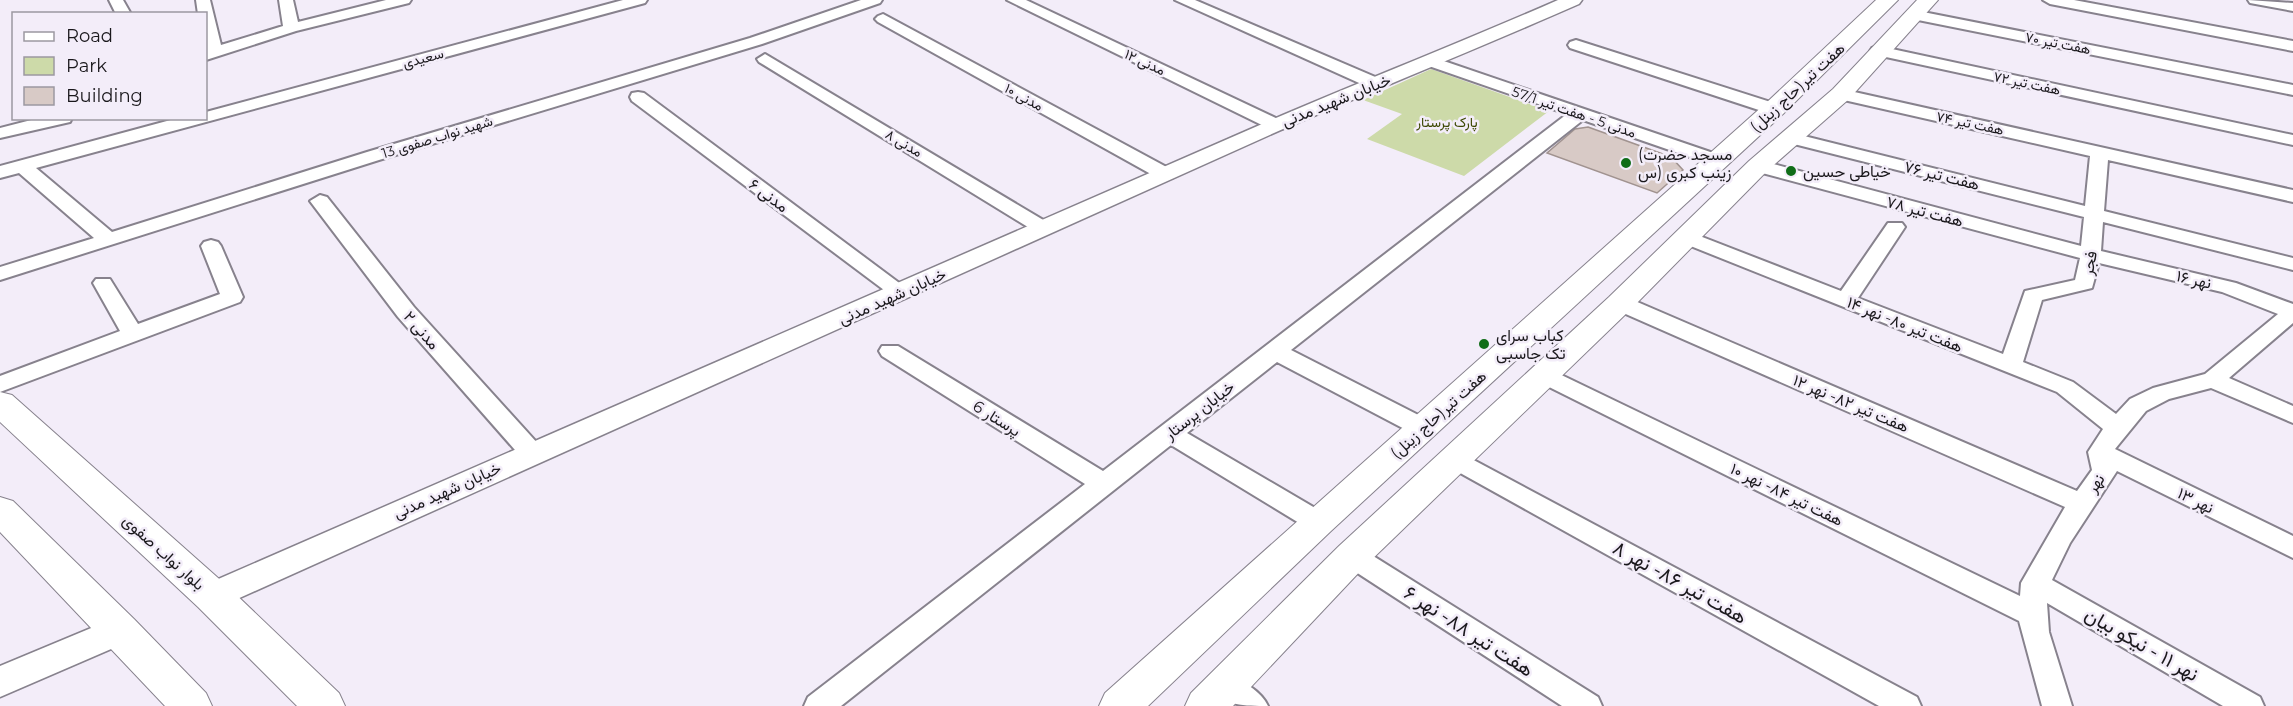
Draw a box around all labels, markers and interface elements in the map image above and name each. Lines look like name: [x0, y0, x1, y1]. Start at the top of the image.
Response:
legend: [12, 12, 207, 120]
text: Road: [66, 25, 113, 47]
street label: هفت تیر ۷۰: [2024, 28, 2093, 58]
street label: هفت تیر(حاج زینل): [1746, 39, 1850, 138]
street label: سعیدی: [401, 44, 445, 72]
street label: مدنی ۱۲: [1122, 45, 1168, 79]
text: Park: [66, 55, 107, 77]
street label: هفت تیر ۷۲: [1992, 67, 2062, 99]
street label: خیابان شهید مدنی: [1279, 70, 1394, 132]
street label: مدنی ۱۰: [1001, 79, 1047, 115]
street label: مدنی 5 - هفت تیر 57/1: [1510, 82, 1638, 142]
text: Building: [66, 85, 143, 107]
street label: هفت تیر ۷۴: [1935, 107, 2006, 139]
street label: شهید نواب صفوی 13: [379, 112, 495, 162]
park label: پارک پرستار: [1415, 113, 1478, 132]
street label: مدنی ۸: [882, 125, 926, 161]
place label: (مسجد حضرت زینب کبری (س: [1638, 145, 1732, 183]
marker: (مسجد حضرت زینب کبری (س: [1619, 156, 1633, 170]
street label: هفت تیر ۷۶: [1902, 157, 1982, 195]
place label: خیاطی حسین: [1803, 162, 1891, 182]
marker: خیاطی حسین: [1784, 164, 1798, 178]
street label: مدنی ۶: [745, 175, 792, 217]
street label: هفت تیر ۷۸: [1884, 192, 1965, 232]
street label: فجر: [2078, 249, 2102, 278]
street label: خیابان شهید مدنی: [835, 264, 950, 330]
street label: نهر ۱۶: [2174, 266, 2213, 294]
street label: هفت تیر ۸۰- نهر ۱۴: [1844, 293, 1965, 357]
street label: مدنی ۲: [399, 307, 443, 354]
place label: کباب سرای تک جاسبی: [1496, 326, 1566, 364]
marker: کباب سرای تک جاسبی: [1477, 337, 1491, 351]
street label: هفت تیر(حاج زینل): [1386, 366, 1492, 464]
street label: هفت تیر ۸۲- نهر ۱۲: [1790, 371, 1911, 437]
street label: خیابان پرستار: [1160, 377, 1240, 446]
street label: پرستار 6: [968, 396, 1024, 442]
street label: خیابان شهید مدنی: [390, 458, 505, 524]
street label: هفت تیر ۸۴- نهر ۱۰: [1727, 459, 1846, 531]
street label: نهر: [2082, 470, 2109, 498]
street label: نهر ۱۳: [2174, 484, 2217, 518]
street label: بلوار نواب صفوی: [118, 511, 209, 595]
street label: هفت تیر ۸۶- نهر ۸: [1608, 535, 1751, 630]
street label: هفت تیر ۸۸- نهر ۶: [1399, 580, 1538, 683]
street label: نهر ۱۱ - نیکو بیان: [2080, 602, 2203, 687]

